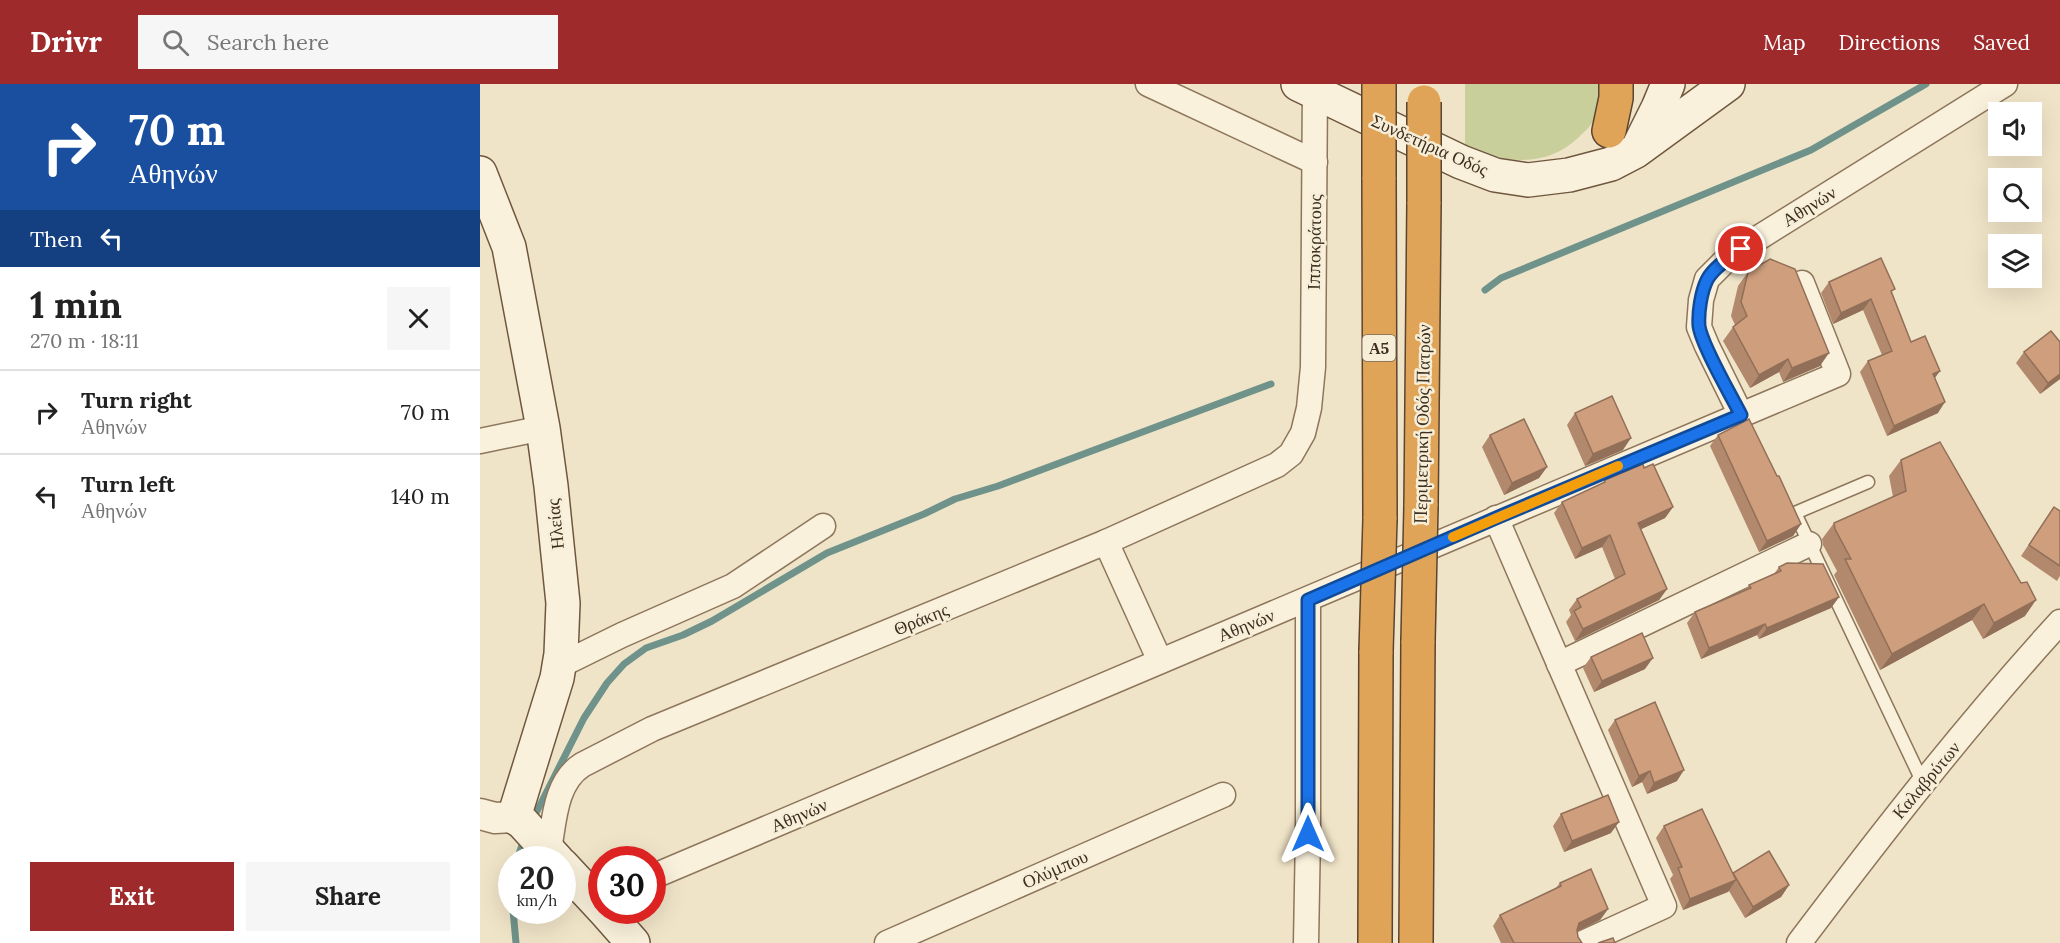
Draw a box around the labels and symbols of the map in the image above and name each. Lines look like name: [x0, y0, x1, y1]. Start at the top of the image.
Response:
street label: Συνδετήρια Οδός: [1368, 109, 1492, 181]
street label: Αθηνών: [1778, 181, 1840, 231]
street label: Ιπποκράτους: [1302, 194, 1326, 290]
pin: [1715, 223, 1766, 274]
street label: Περιμετρική Οδός Πατρών: [1409, 324, 1435, 524]
road number: Α5: [1362, 335, 1396, 361]
street label: Ηλείας: [541, 498, 569, 550]
street label: Θράκης: [890, 598, 952, 640]
street label: Αθηνών: [1214, 603, 1278, 647]
street label: Καλαβρύτων: [1887, 737, 1965, 823]
street label: Αθηνών: [767, 793, 831, 837]
position arrow: [1276, 802, 1340, 866]
street label: Ολύμπου: [1018, 844, 1092, 894]
speed limit sign: 30: [588, 846, 666, 924]

